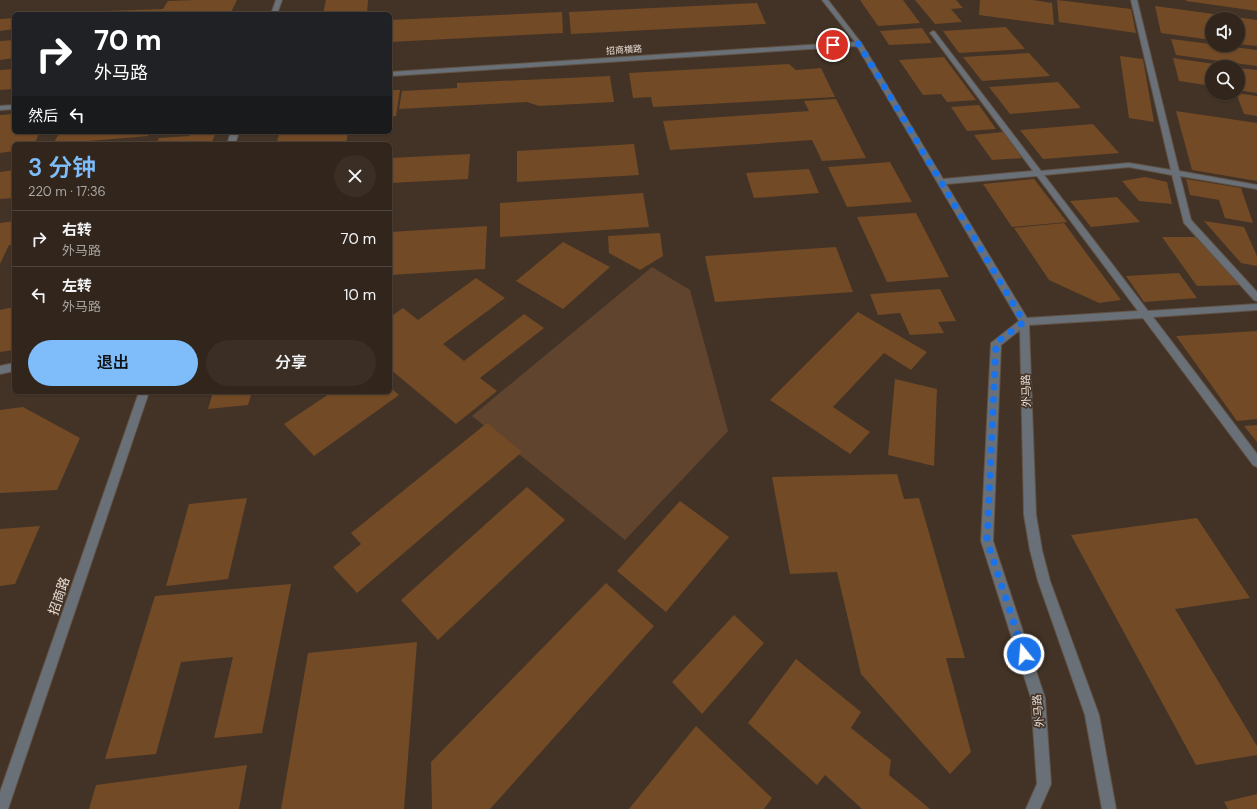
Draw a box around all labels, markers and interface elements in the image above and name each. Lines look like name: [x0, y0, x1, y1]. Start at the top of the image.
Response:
map controls: [1205, 12, 1245, 100]
button: sound: [1205, 12, 1245, 52]
text: 70 m: [94, 22, 162, 59]
icon: right: [28, 28, 80, 80]
pin: [816, 28, 850, 62]
icon: arrive: [822, 34, 844, 56]
street label: 招商横路: [606, 43, 642, 57]
button: search: [1205, 60, 1245, 100]
text: 外马路: [94, 61, 148, 85]
icon: left: [66, 104, 88, 126]
text: 然后: [28, 106, 58, 126]
text: 3 分钟: [28, 152, 96, 183]
button: close: [334, 155, 376, 197]
text: 220 m · 17:36: [28, 183, 106, 200]
text: 右转: [62, 220, 92, 240]
icon: right: [28, 228, 50, 250]
text: 70 m: [341, 229, 376, 249]
text: 外马路: [62, 242, 101, 259]
text: 左转: [62, 276, 92, 296]
icon: left: [28, 284, 50, 306]
text: 10 m: [344, 285, 376, 305]
text: 外马路: [62, 298, 101, 315]
button: 退出: [28, 340, 198, 386]
button: 分享: [206, 340, 376, 386]
street label: 外马路: [1018, 374, 1034, 408]
street label: 招商路: [45, 575, 73, 617]
position arrow: [1003, 633, 1045, 675]
street label: 外马路: [1029, 694, 1047, 728]

